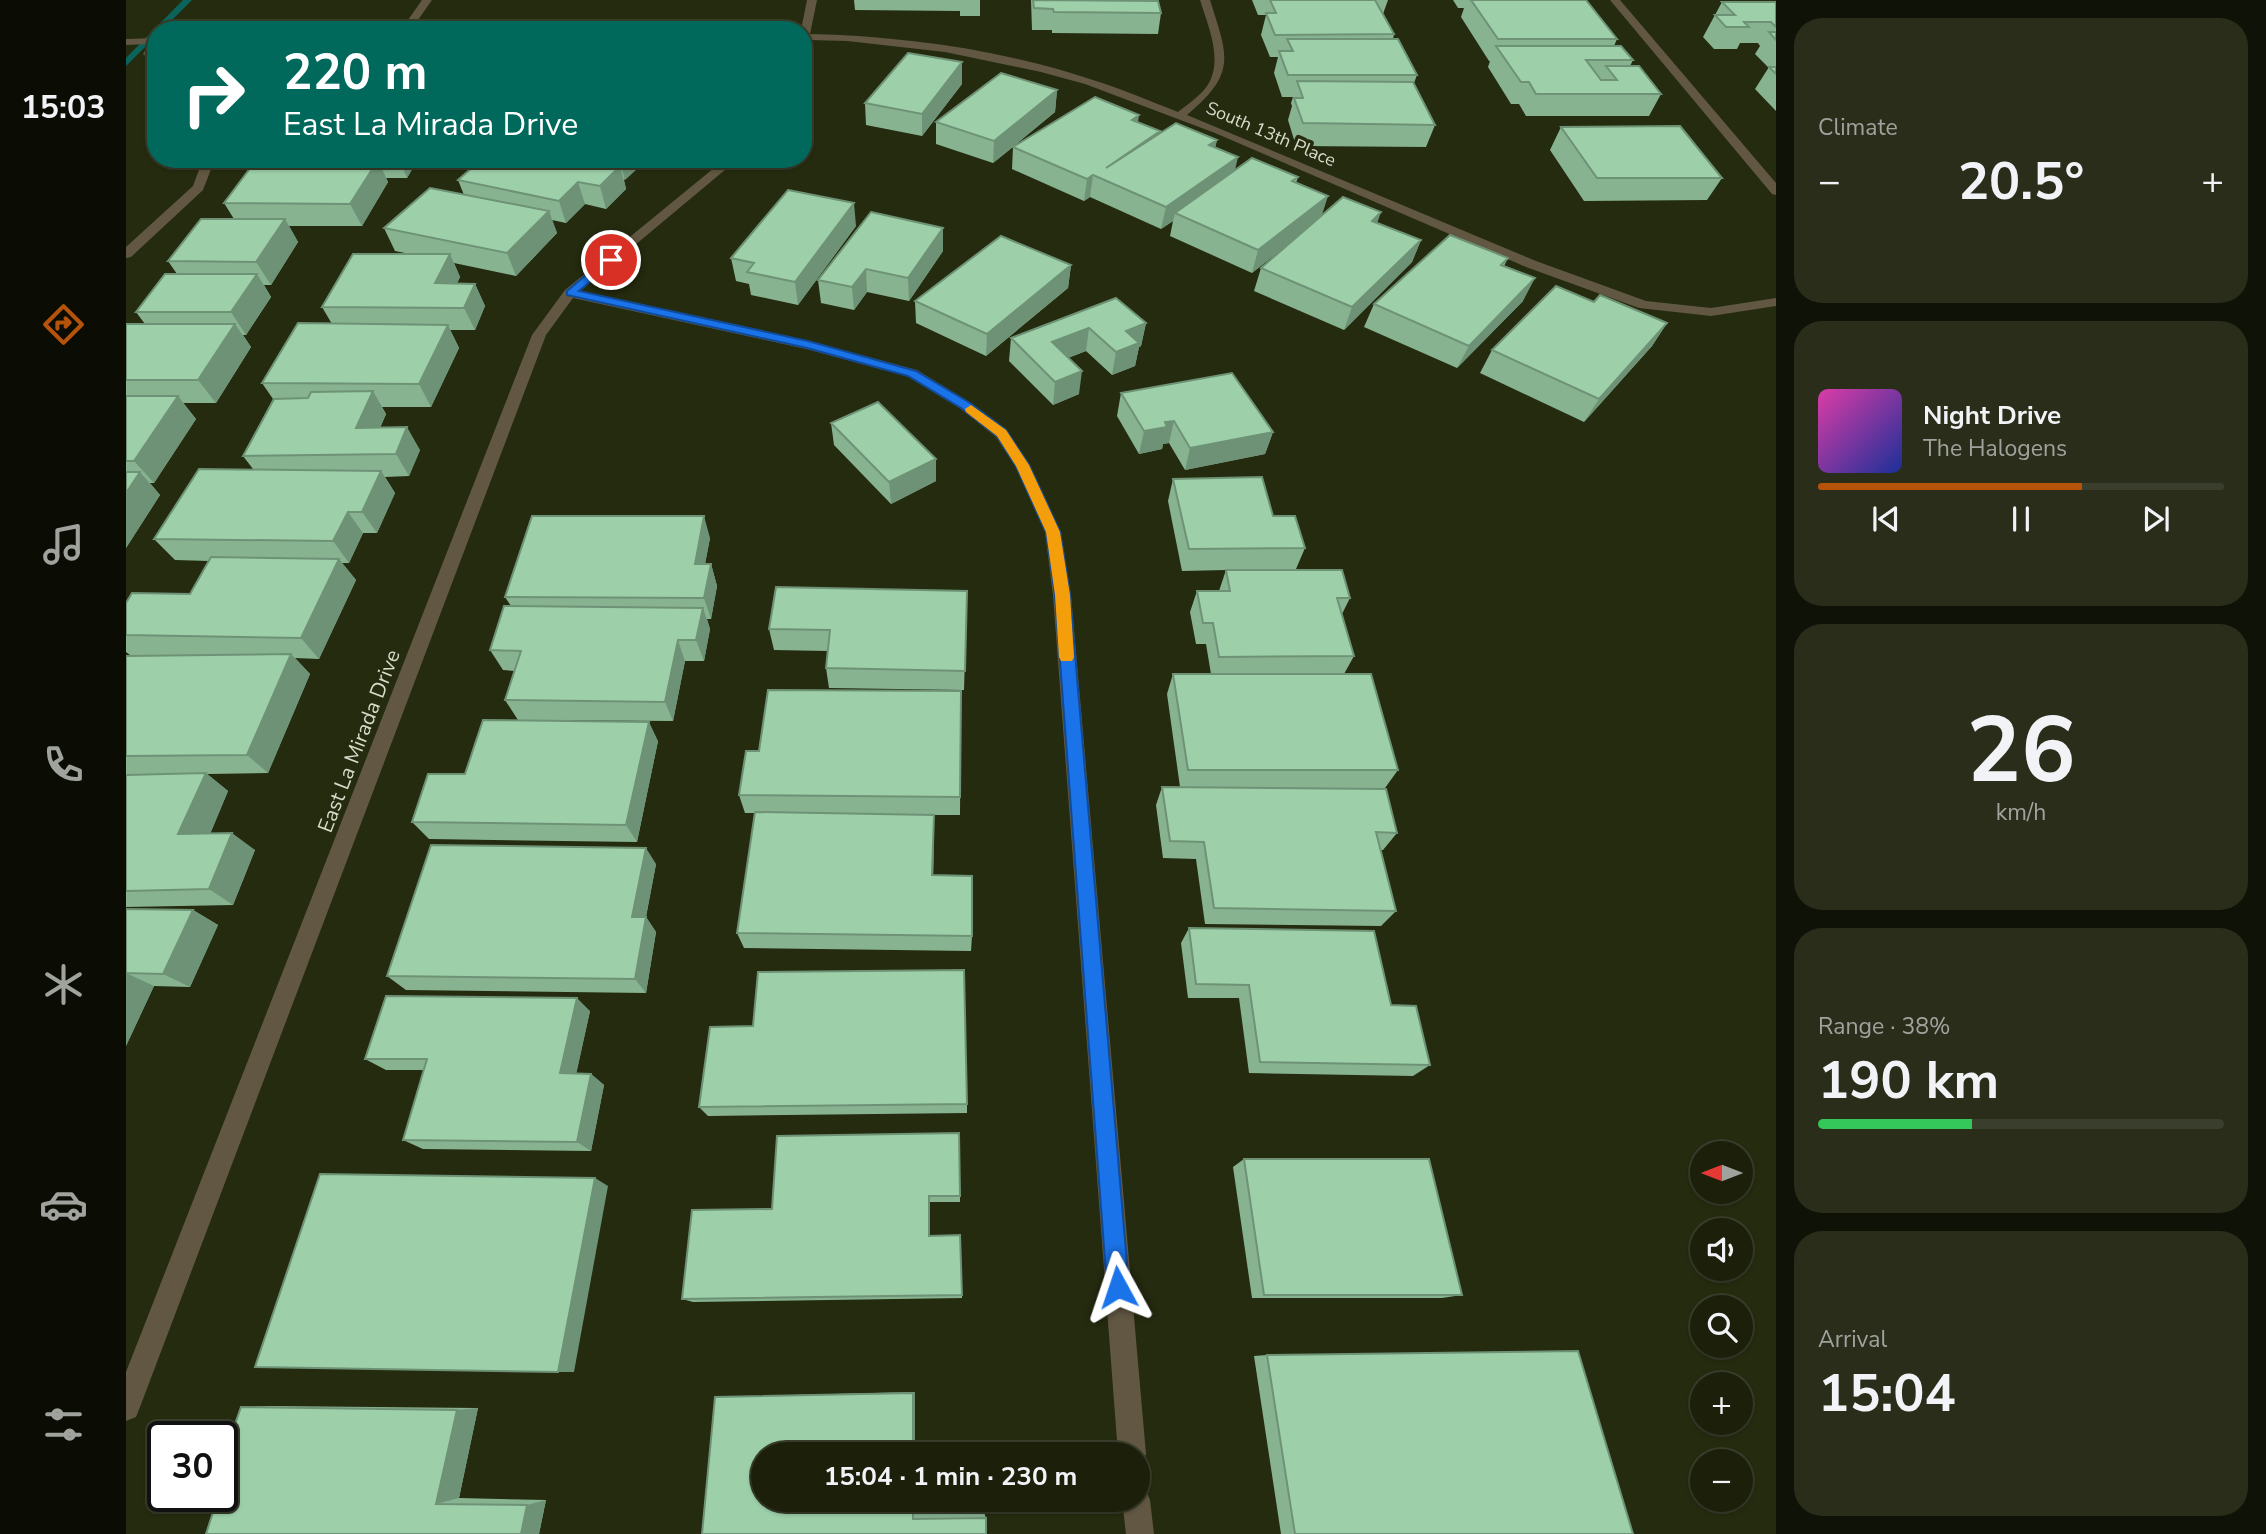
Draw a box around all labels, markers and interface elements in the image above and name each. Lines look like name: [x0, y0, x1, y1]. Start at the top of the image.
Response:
text: 220 m: [283, 39, 427, 106]
icon: right: [168, 49, 259, 140]
text: 15:03: [21, 86, 105, 129]
street label: South 13th Place: [1202, 96, 1340, 172]
text: East La Mirada Drive: [283, 103, 578, 146]
text: Climate: [1818, 112, 1898, 143]
text: 20.5°: [1958, 146, 2084, 217]
text: −: [1818, 156, 1841, 207]
text: +: [2201, 156, 2224, 207]
pin: [581, 230, 641, 290]
icon: arrive: [592, 241, 630, 279]
icon: directions: [39, 300, 88, 349]
text: Night Drive: [1923, 398, 2061, 433]
text: The Halogens: [1923, 433, 2067, 464]
icon: previous: [1867, 500, 1905, 538]
icon: pause: [2002, 500, 2040, 538]
icon: next: [2137, 500, 2175, 538]
icon: music: [39, 520, 88, 569]
street label: East La Mirada Drive: [311, 645, 407, 837]
text: 26: [1966, 689, 2076, 813]
icon: phone: [39, 740, 88, 789]
text: km/h: [1996, 797, 2046, 828]
icon: climate: [39, 960, 88, 1009]
text: Range · 38%: [1818, 1011, 1950, 1042]
text: 190 km: [1818, 1045, 1999, 1116]
north arrow: [1690, 1141, 1754, 1204]
map controls: [1690, 1141, 1753, 1512]
icon: car: [39, 1180, 88, 1229]
button: sound: [1690, 1218, 1753, 1281]
position arrow: [1081, 1250, 1155, 1324]
button: search: [1690, 1295, 1753, 1358]
text: Arrival: [1818, 1324, 1887, 1355]
text: 15:04: [1818, 1358, 1956, 1429]
button: +: [1690, 1372, 1753, 1435]
icon: filters: [39, 1400, 88, 1449]
speed limit sign: 30: [147, 1421, 238, 1512]
button: −: [1690, 1449, 1753, 1512]
text: 15:04 · 1 min · 230 m: [824, 1459, 1077, 1494]

